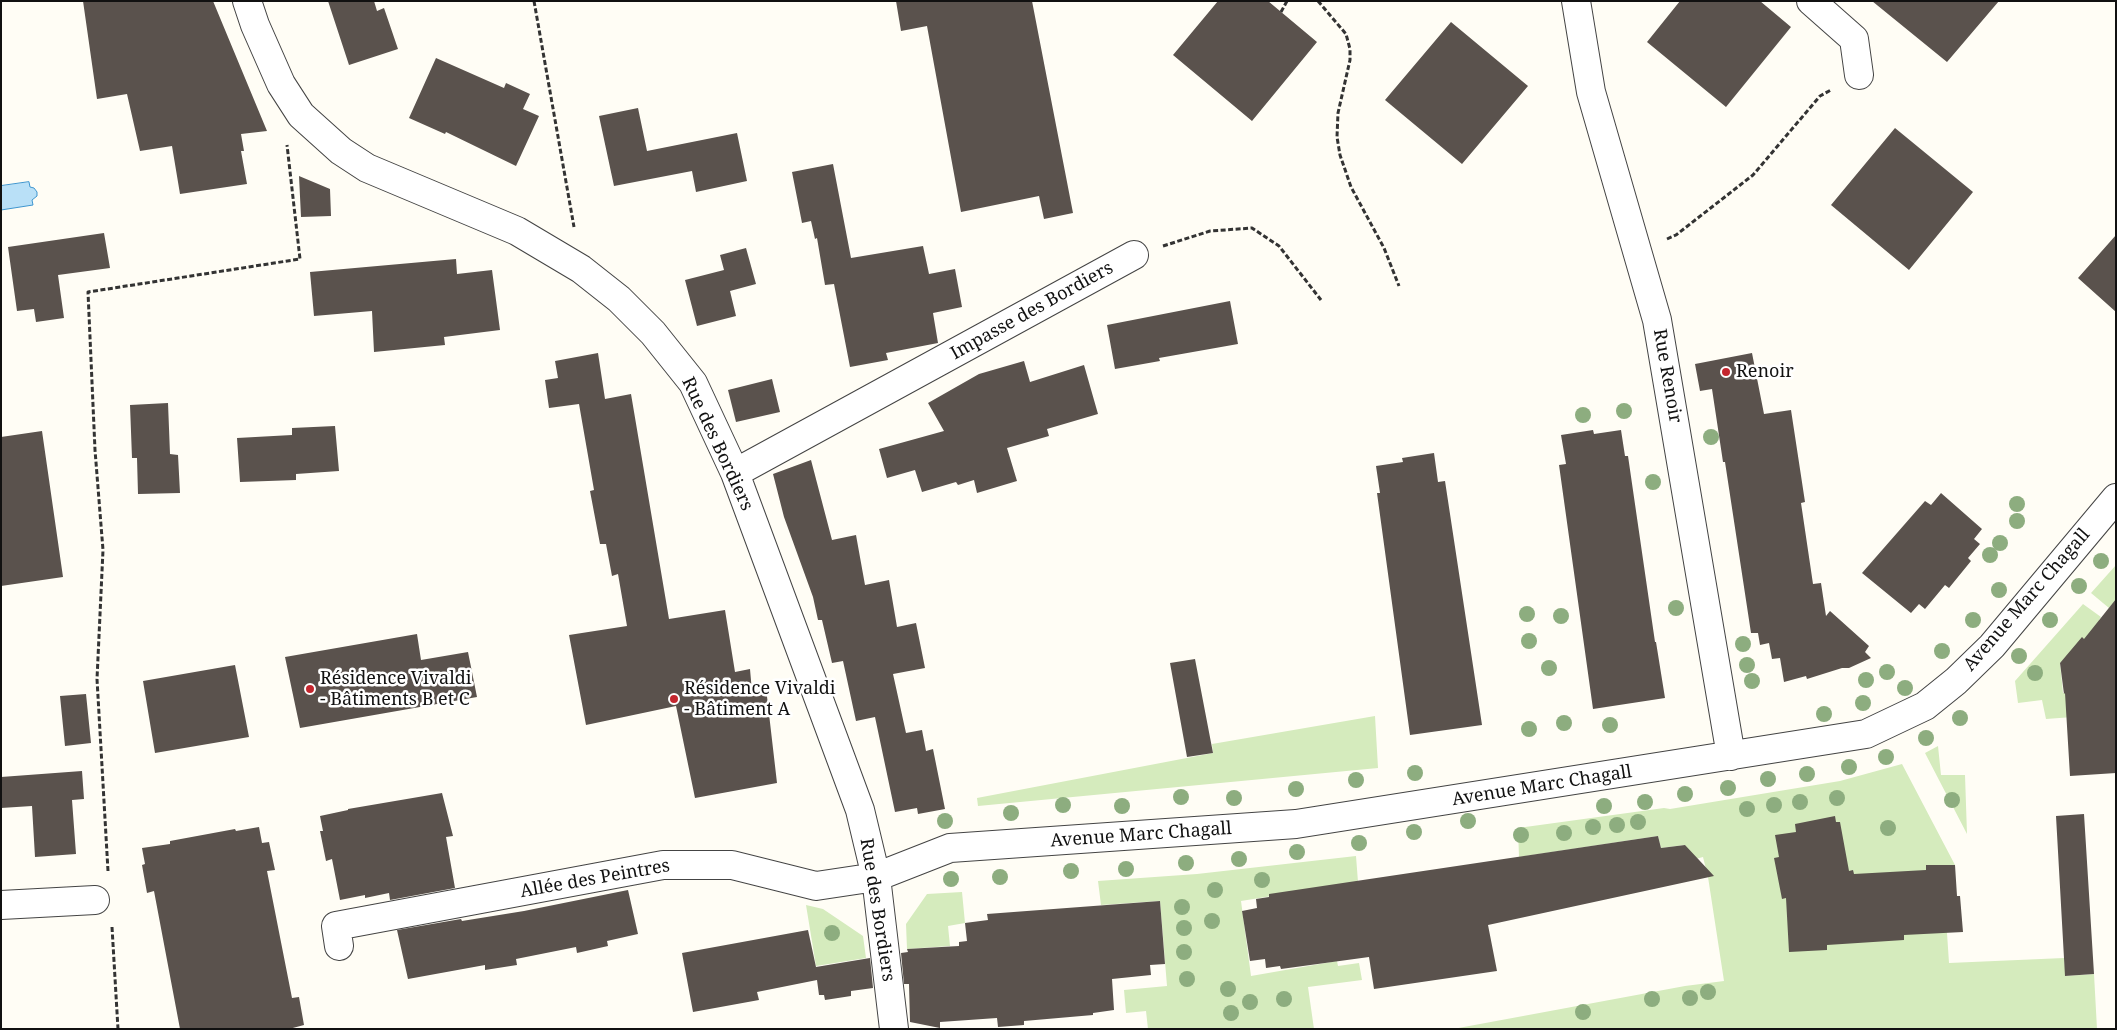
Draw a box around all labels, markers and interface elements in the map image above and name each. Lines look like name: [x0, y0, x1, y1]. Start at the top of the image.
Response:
street label: Impasse des Bordiers: [947, 257, 1117, 365]
street label: Rue Renoir: [1648, 327, 1686, 425]
place label: Renoir: [1736, 361, 1794, 383]
marker: Renoir: [1720, 366, 1732, 378]
street label: Rue des Bordiers: [677, 374, 757, 514]
street label: Avenue Marc Chagall: [1959, 524, 2095, 676]
place label: Résidence Vivaldi - Bâtiments B et C: [320, 668, 472, 711]
place label: Résidence Vivaldi - Bâtiment A: [684, 678, 836, 721]
marker: Résidence Vivaldi - Bâtiments B et C: [304, 683, 316, 695]
marker: Résidence Vivaldi - Bâtiment A: [668, 693, 680, 705]
street label: Avenue Marc Chagall: [1451, 761, 1633, 811]
street label: Avenue Marc Chagall: [1050, 818, 1232, 852]
street label: Rue des Bordiers: [855, 837, 899, 983]
street label: Allée des Peintres: [518, 855, 672, 903]

